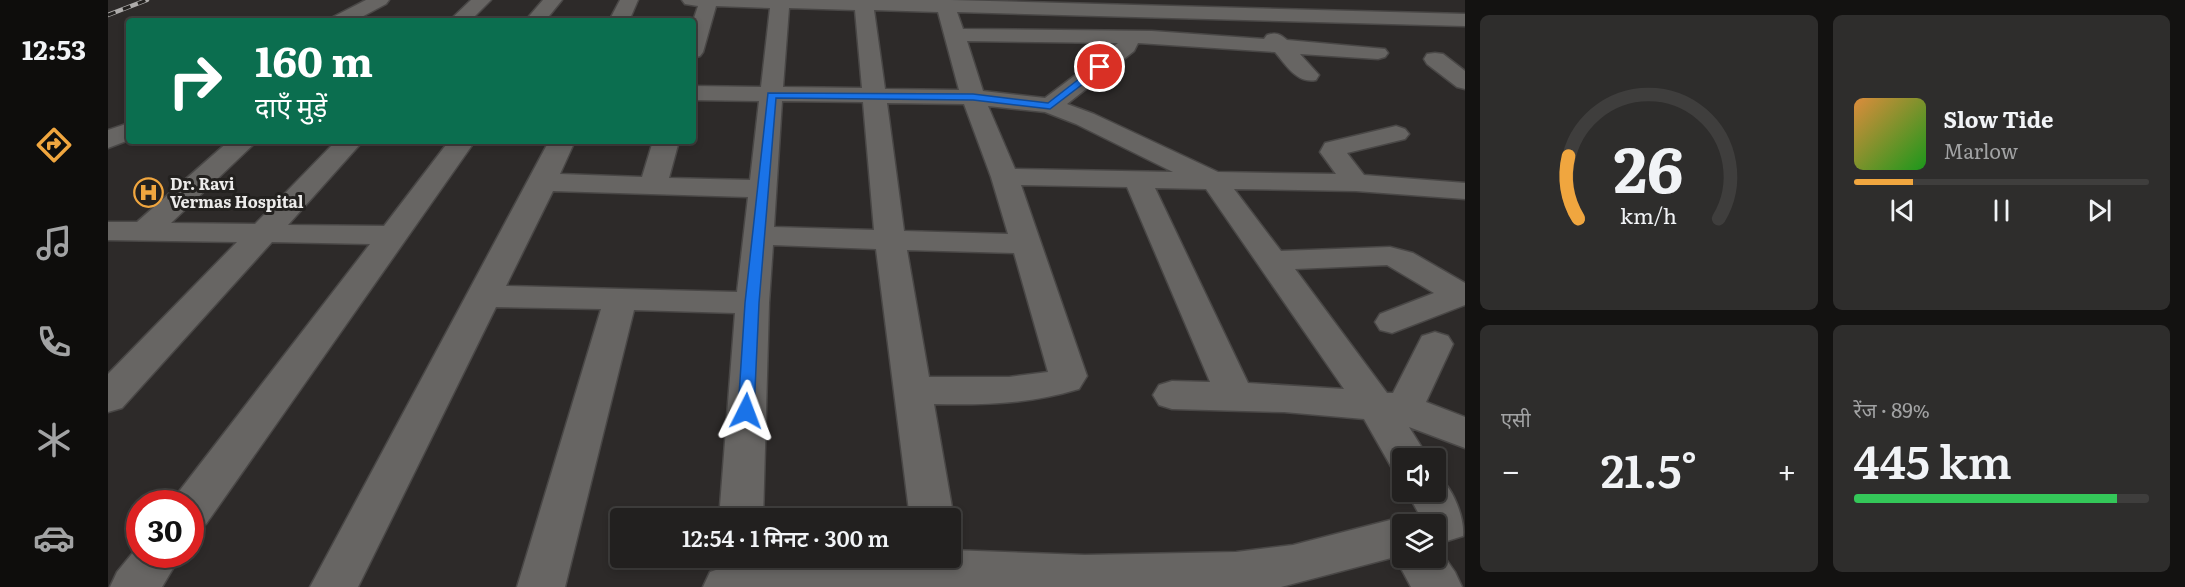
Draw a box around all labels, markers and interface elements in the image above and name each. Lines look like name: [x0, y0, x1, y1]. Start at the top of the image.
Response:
text: 12:53: [22, 28, 86, 68]
text: 160 m: [255, 28, 373, 90]
pin: [1074, 41, 1125, 92]
icon: right: [156, 42, 234, 120]
icon: arrive: [1083, 50, 1116, 83]
text: दाएँ मुड़ें: [255, 85, 327, 125]
text: Slow Tide: [1944, 102, 2054, 135]
text: 26: [1614, 121, 1684, 213]
icon: directions: [33, 124, 75, 166]
text: Marlow: [1944, 135, 2018, 165]
place label: Dr. Ravi Vermas Hospital: [170, 171, 304, 213]
hospital icon: Dr. Ravi Vermas Hospital: [133, 176, 165, 208]
icon: previous: [1886, 194, 1919, 227]
icon: pause: [1985, 194, 2018, 227]
icon: next: [2083, 194, 2116, 227]
text: km/h: [1620, 200, 1677, 232]
icon: music: [33, 222, 75, 264]
icon: phone: [33, 321, 75, 363]
position arrow: [714, 379, 778, 443]
text: रेंज · 89%: [1854, 394, 1930, 424]
text: एसी: [1501, 403, 1531, 433]
icon: climate: [33, 419, 75, 461]
text: 445 km: [1854, 426, 2012, 493]
text: 21.5°: [1601, 435, 1697, 502]
text: −: [1501, 444, 1520, 493]
text: +: [1777, 444, 1797, 493]
map controls: [1392, 448, 1446, 568]
button: sound: [1392, 448, 1446, 502]
speed limit sign: 30: [126, 490, 204, 568]
button: layers: [1392, 514, 1446, 568]
icon: car: [33, 517, 75, 559]
text: 12:54 · 1 मिनट · 300 m: [682, 521, 889, 554]

